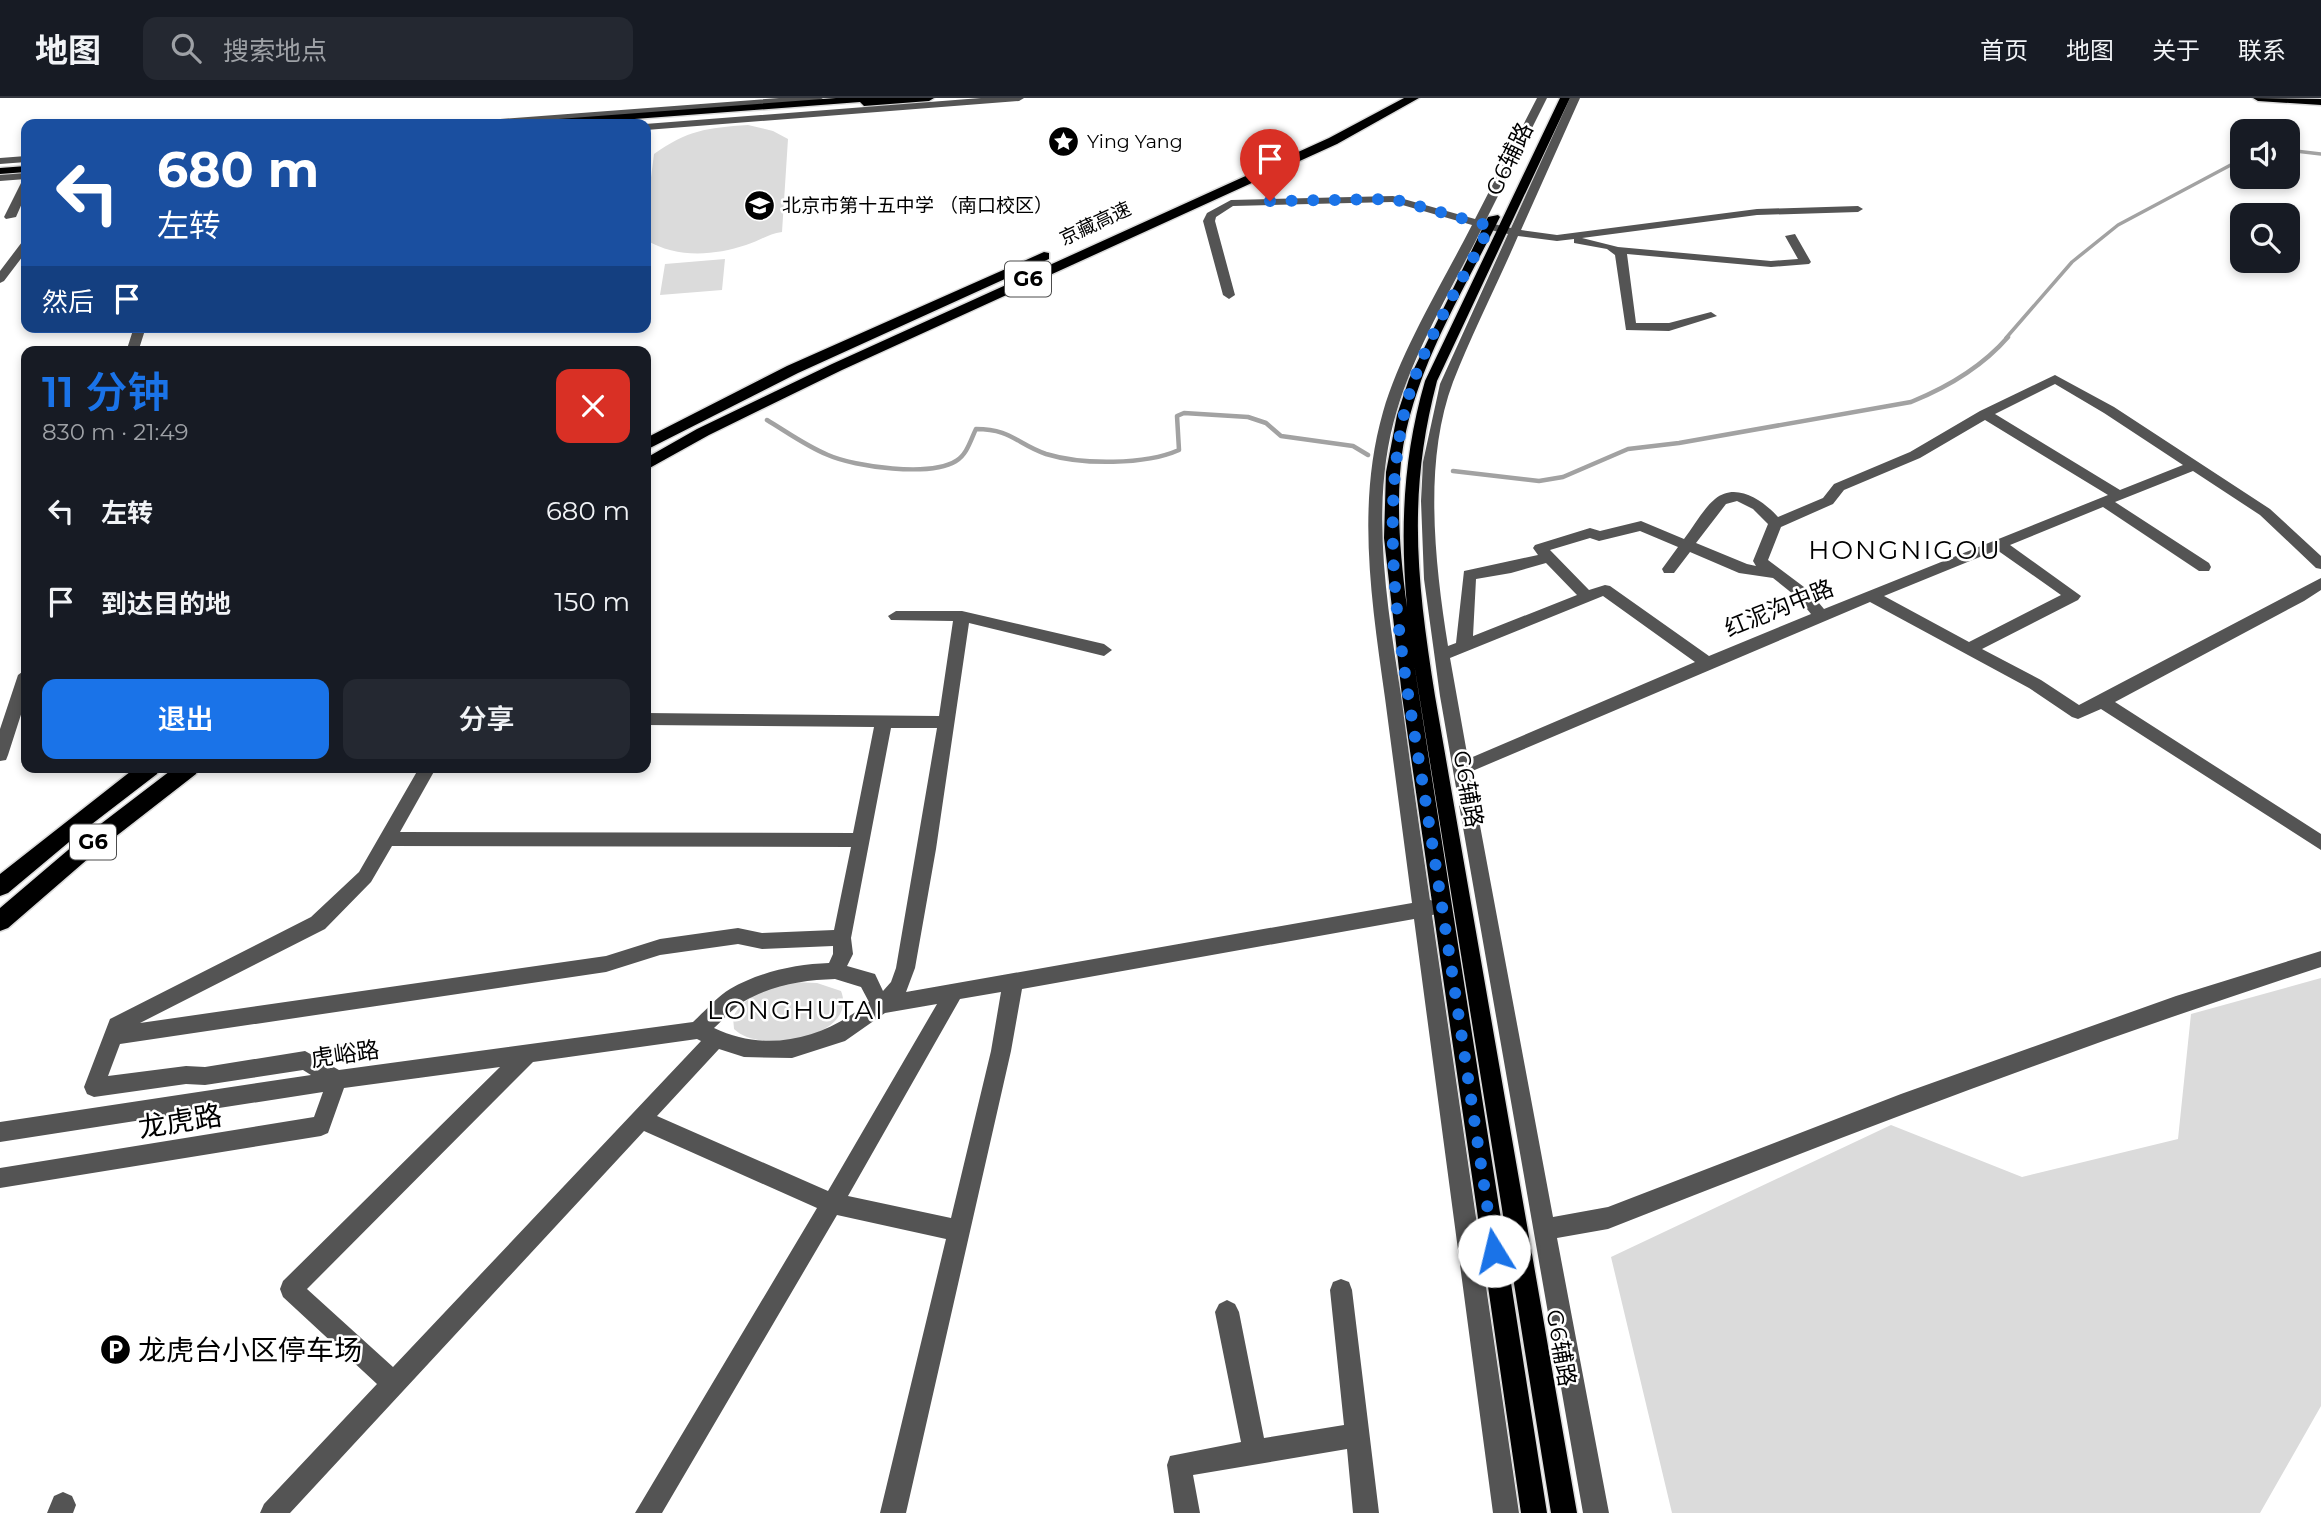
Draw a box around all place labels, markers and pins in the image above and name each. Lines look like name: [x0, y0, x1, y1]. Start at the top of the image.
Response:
place icon: Ying Yang: [1047, 124, 1081, 158]
pin: [1240, 129, 1300, 201]
place label: Ying Yang: [1087, 130, 1183, 153]
school or university icon: 北京市第十五中学 （南口校区）: [742, 188, 776, 222]
place label: 北京市第十五中学 （南口校区）: [782, 194, 1053, 217]
parking icon: 龙虎台小区停车场: [98, 1333, 132, 1367]
place label: 龙虎台小区停车场: [138, 1333, 362, 1367]

